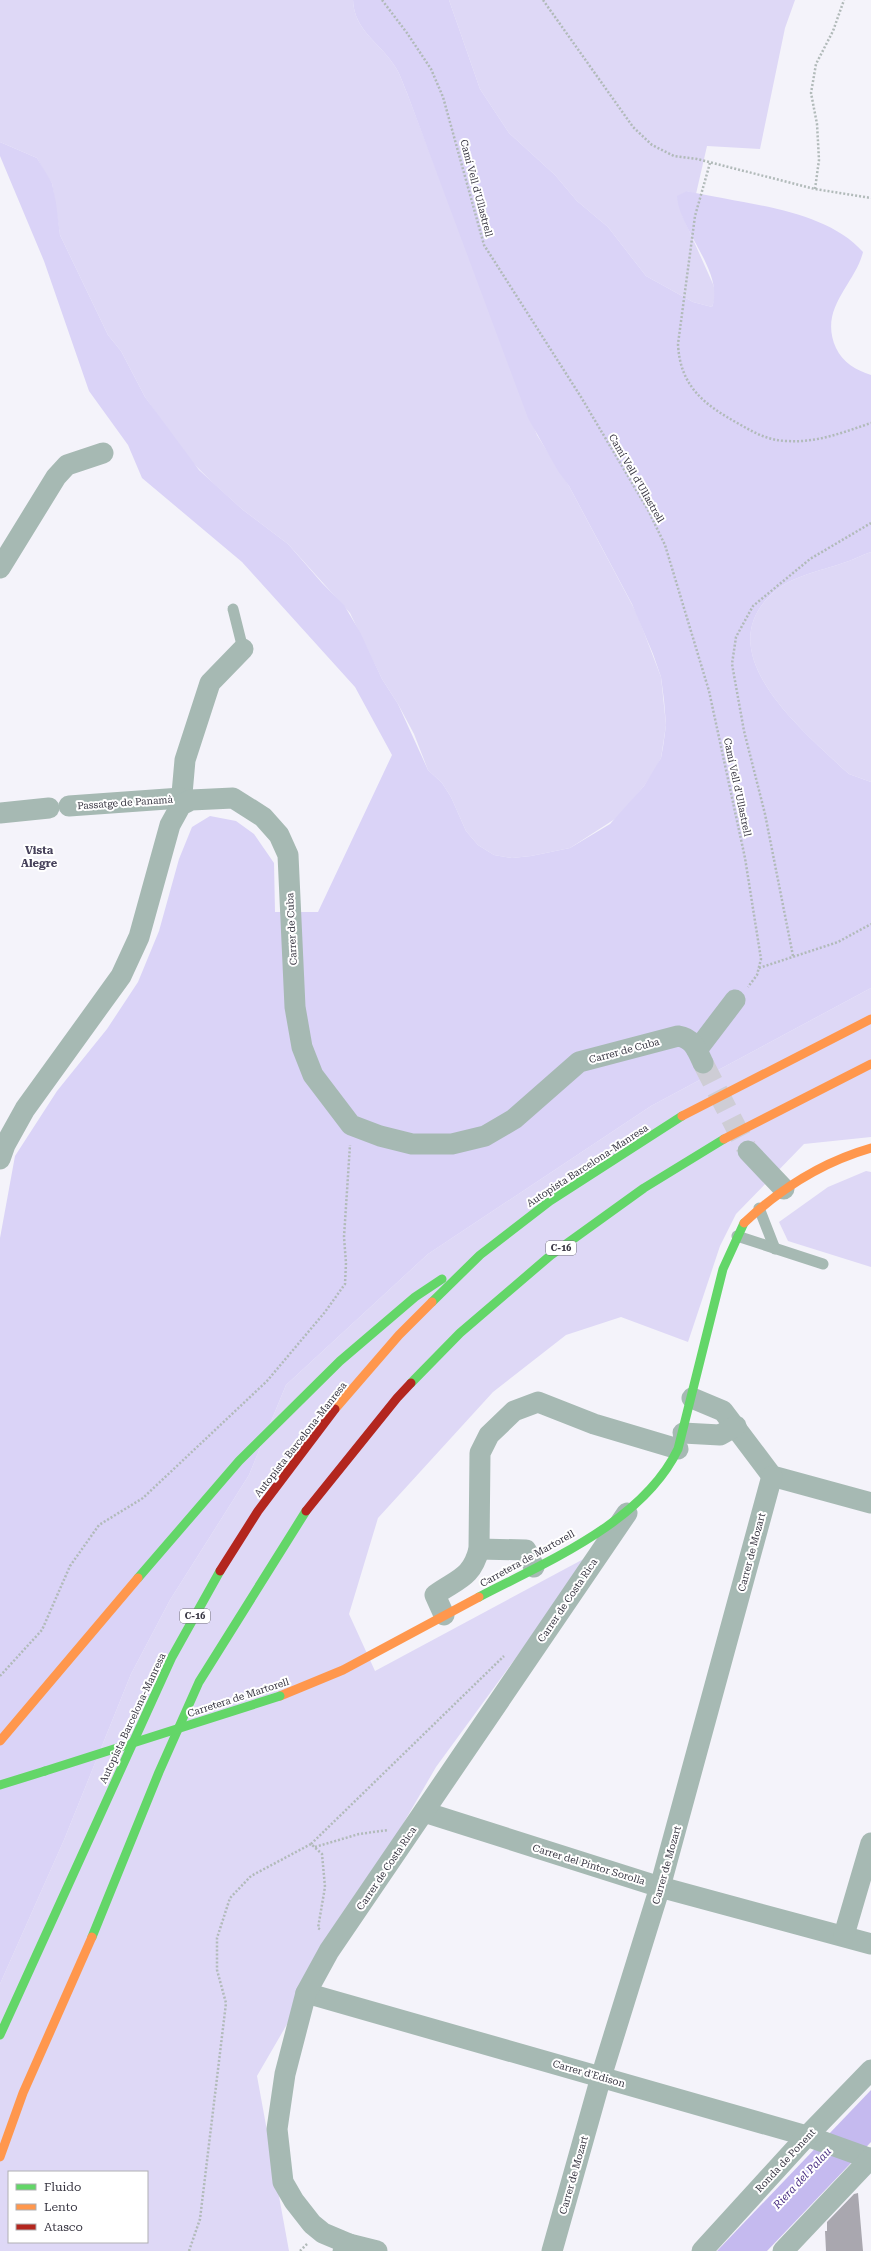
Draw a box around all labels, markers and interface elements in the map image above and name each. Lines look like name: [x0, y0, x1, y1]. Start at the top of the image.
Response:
street label: Camí Vell d'Ullastrell: [458, 138, 495, 238]
street label: Camí Vell d'Ullastrell: [607, 432, 666, 524]
street label: Camí Vell d'Ullastrell: [722, 737, 753, 837]
street label: Passatge de Panamà: [77, 794, 174, 811]
district label: Vista Alegre: [21, 844, 58, 870]
street label: Carrer de Cuba: [284, 892, 299, 965]
street label: Carrer de Cuba: [588, 1036, 661, 1065]
street label: Autopista Barcelona-Manresa: [525, 1122, 651, 1209]
road number: C-16: [546, 1241, 576, 1255]
street label: Autopista Barcelona-Manresa: [252, 1379, 349, 1499]
street label: Carrer de Mozart: [736, 1511, 767, 1593]
street label: Carretera de Martorell: [478, 1528, 576, 1589]
street label: Carrer de Costa Rica: [535, 1556, 600, 1644]
road number: C-16: [180, 1609, 210, 1623]
street label: Autopista Barcelona-Manresa: [97, 1651, 168, 1785]
street label: Carretera de Martorell: [186, 1676, 290, 1719]
street label: Carrer de Costa Rica: [354, 1824, 419, 1912]
street label: Carrer de Mozart: [650, 1824, 683, 1906]
street label: Carrer del Pintor Sorolla: [531, 1842, 647, 1887]
street label: Carrer d'Edison: [551, 2058, 627, 2089]
street label: Ronda de Ponent: [753, 2126, 818, 2194]
street label: Carrer de Mozart: [557, 2134, 590, 2216]
water label: Riera del Palau: [770, 2145, 834, 2212]
legend: [8, 2171, 148, 2243]
text: Fluido: [44, 2180, 81, 2194]
text: Lento: [44, 2200, 78, 2214]
text: Atasco: [44, 2220, 83, 2234]

